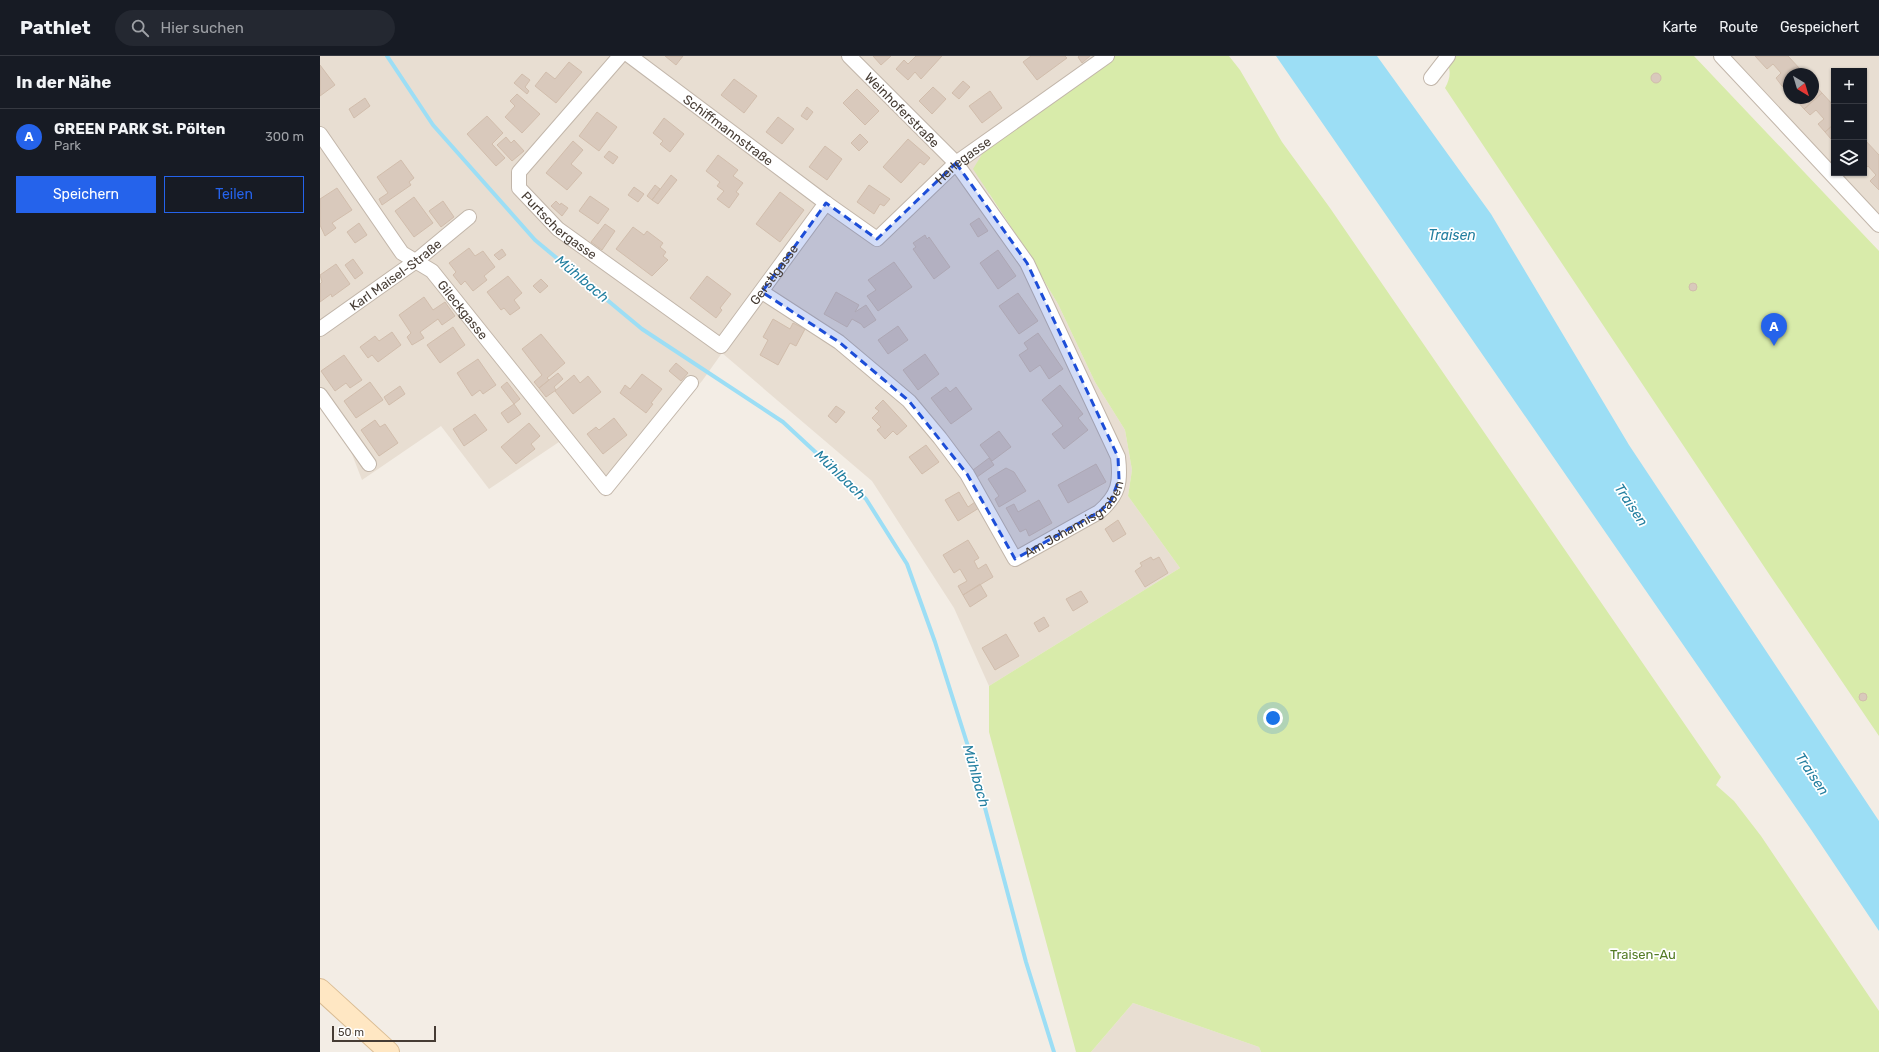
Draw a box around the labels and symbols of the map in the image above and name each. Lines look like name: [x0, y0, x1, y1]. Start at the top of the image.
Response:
north arrow: [1783, 68, 1819, 104]
street label: Weinhoferstraße: [862, 70, 942, 150]
street label: Schiffmannstraße: [680, 91, 776, 168]
street label: Herlegasse: [931, 133, 994, 187]
street label: Purtschergasse: [519, 188, 600, 262]
water label: Traisen: [1428, 227, 1476, 244]
street label: Karl Maisel-Straße: [347, 236, 444, 313]
street label: Gerstlgasse: [746, 241, 801, 308]
water label: Mühlbach: [552, 252, 612, 306]
street label: Gileckgasse: [435, 277, 491, 342]
pin: A: [1761, 313, 1787, 346]
water label: Mühlbach: [811, 447, 869, 503]
street label: Am Johannisgraben: [1021, 479, 1126, 560]
water label: Traisen: [1611, 481, 1651, 529]
your location: [1263, 708, 1283, 728]
water label: Mühlbach: [959, 743, 993, 809]
water label: Traisen: [1792, 750, 1832, 798]
park label: Traisen-Au: [1610, 947, 1676, 962]
scale bar: [332, 1024, 436, 1043]

